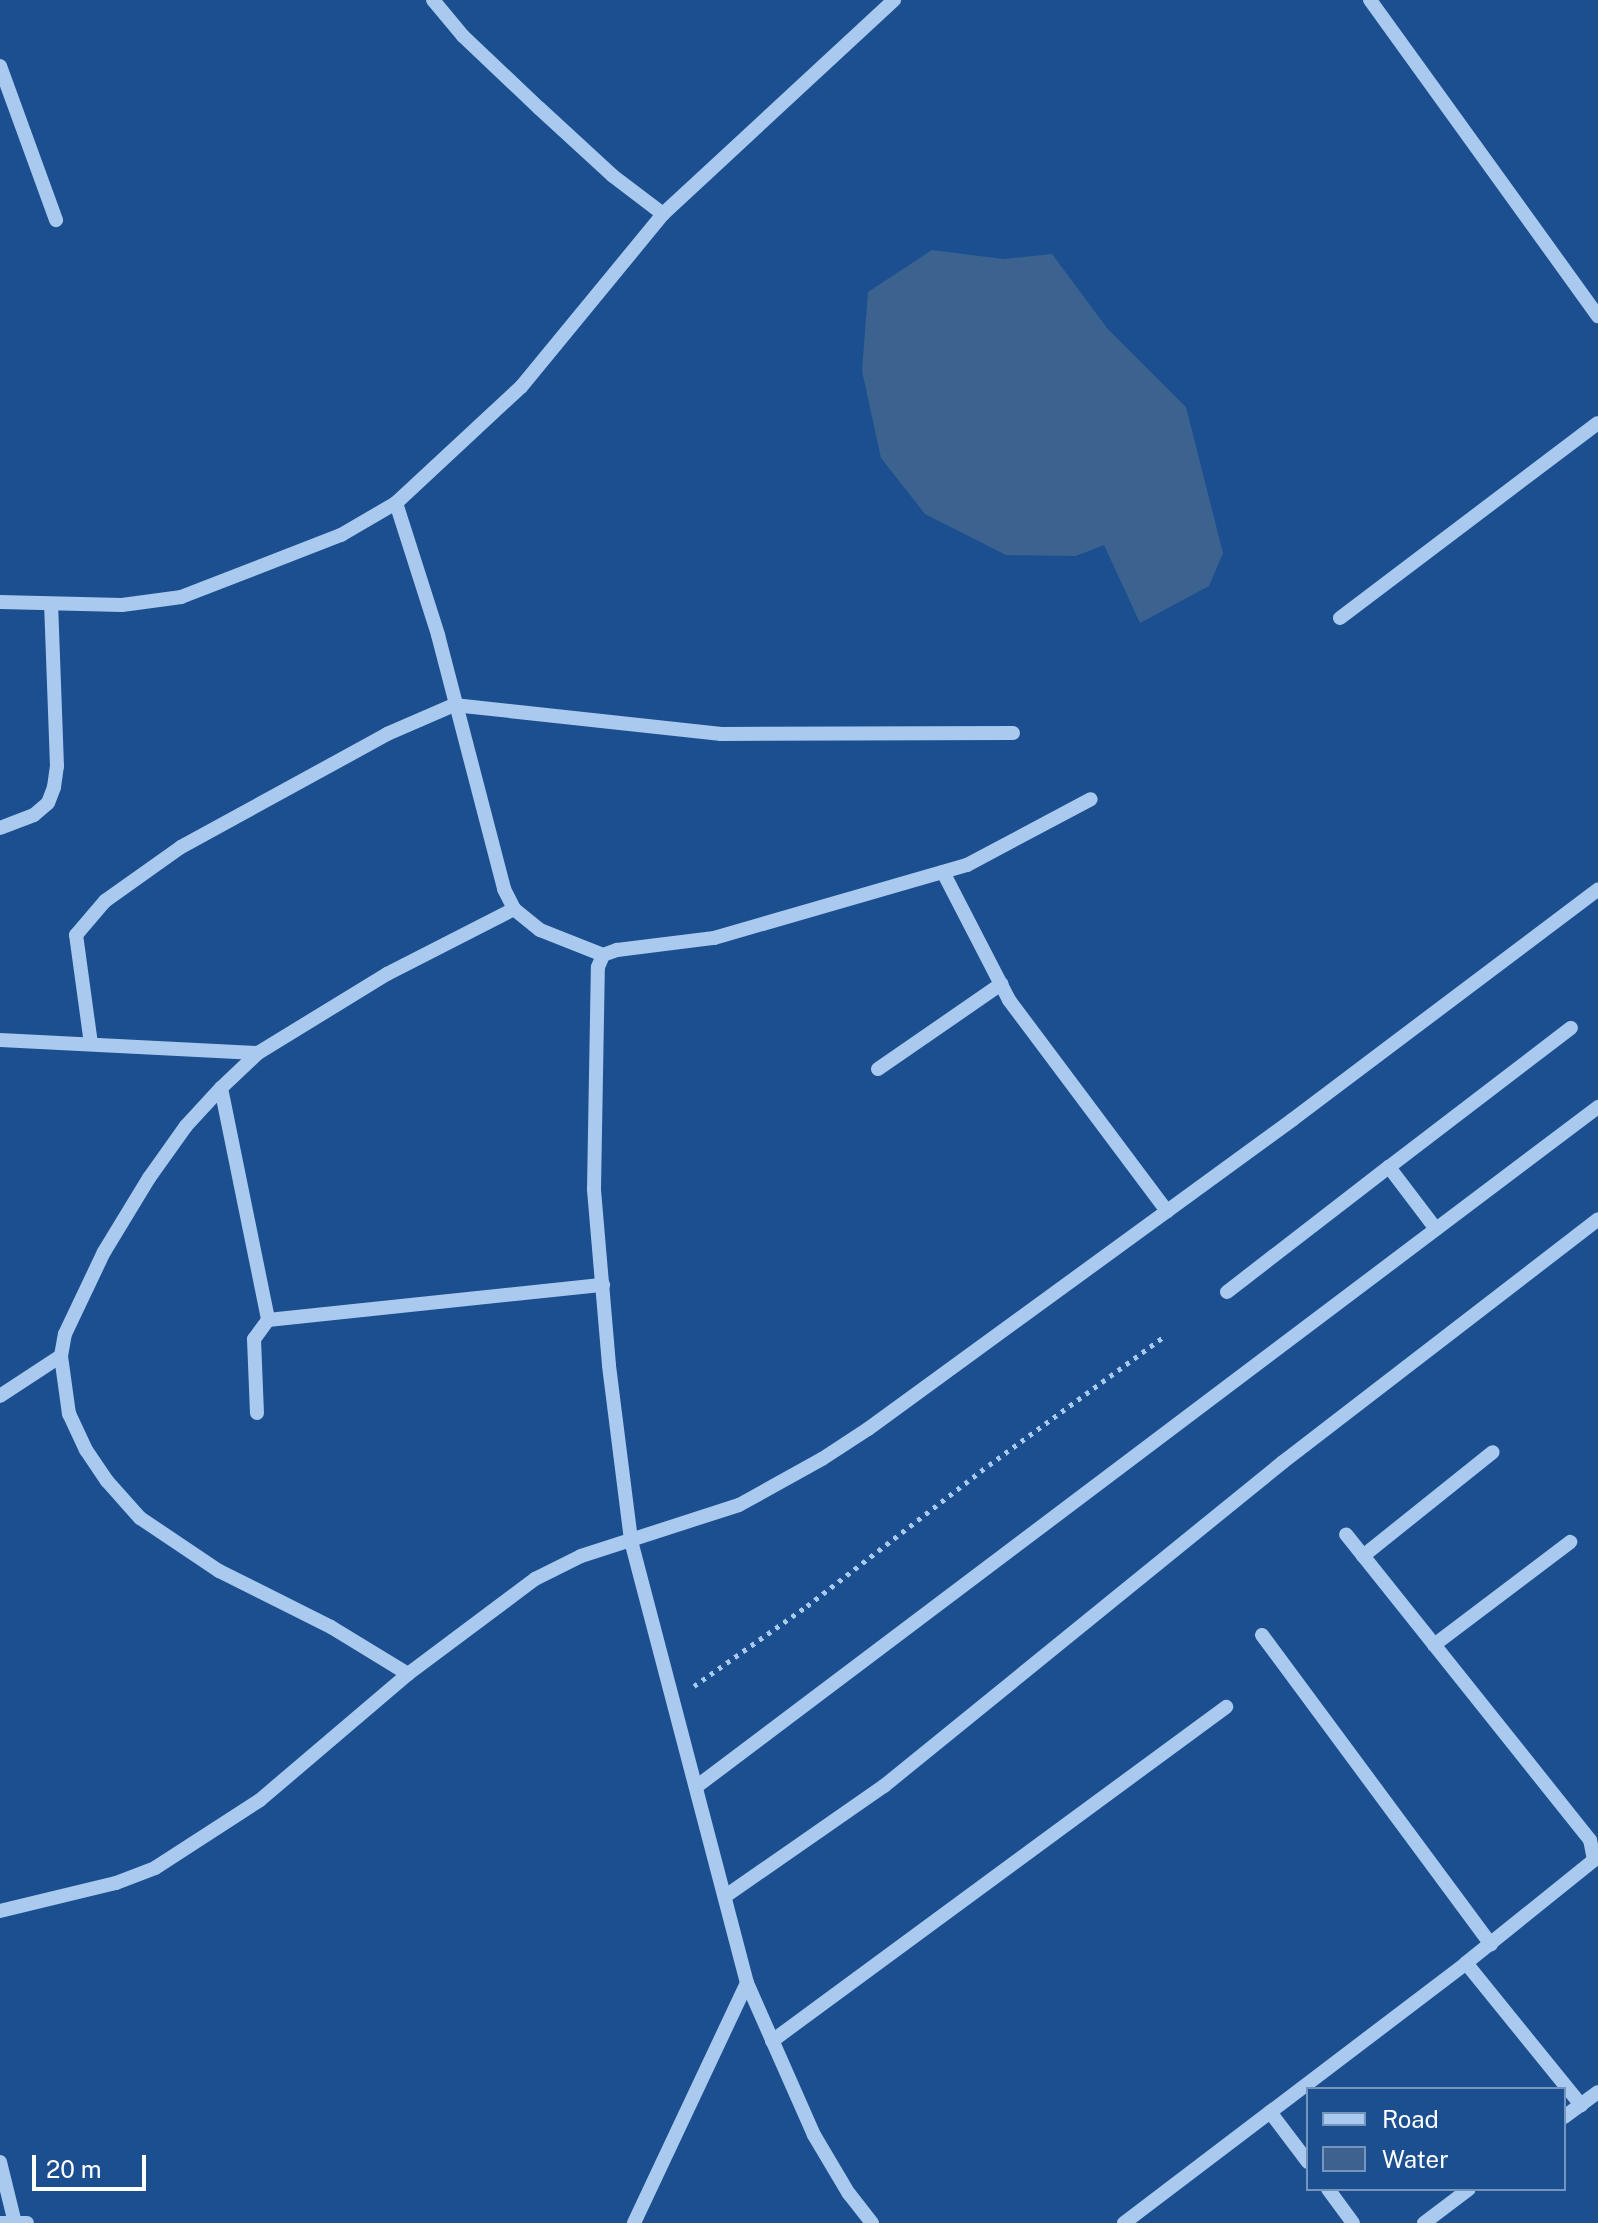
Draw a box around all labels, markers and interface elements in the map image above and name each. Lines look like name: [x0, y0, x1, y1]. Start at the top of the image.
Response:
legend: [1306, 2087, 1566, 2191]
text: Road: [1382, 2105, 1439, 2133]
scale bar: [36, 2139, 150, 2189]
text: Water: [1382, 2145, 1449, 2173]
text: 20 m: [46, 2155, 102, 2183]

